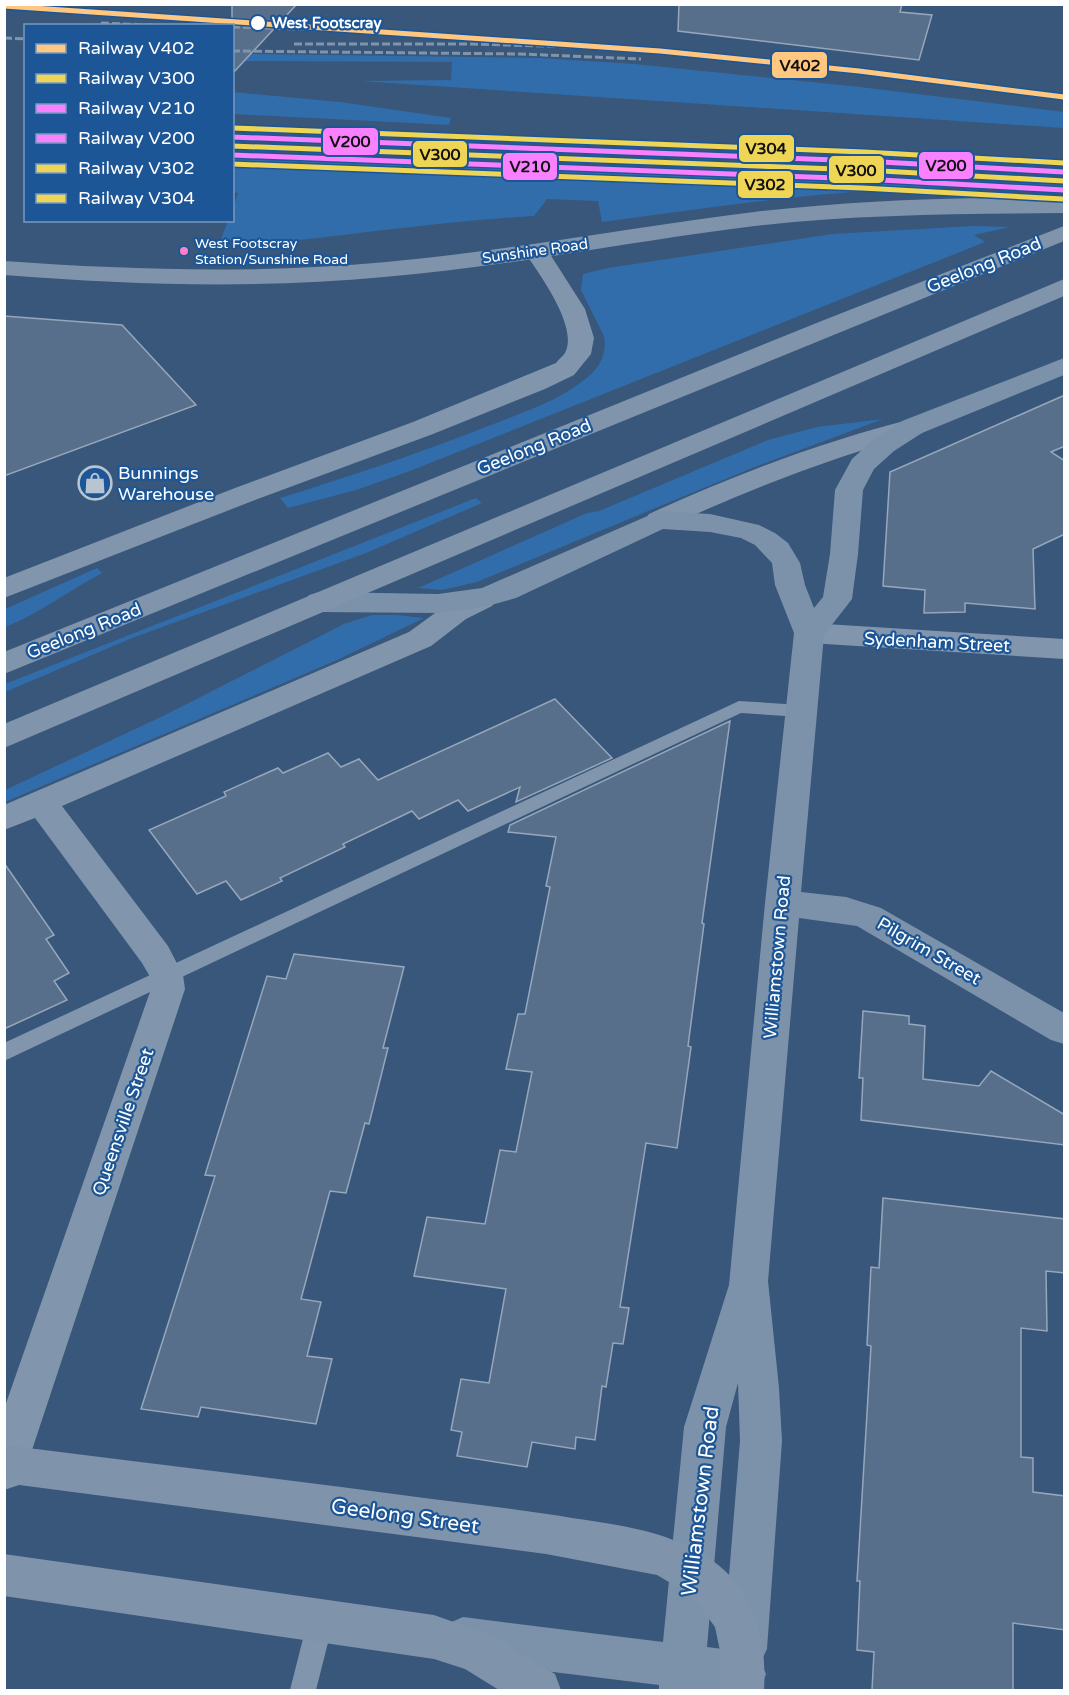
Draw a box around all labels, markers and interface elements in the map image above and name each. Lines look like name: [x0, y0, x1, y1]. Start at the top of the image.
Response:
marker: West Footscray: [249, 14, 267, 32]
place label: West Footscray: [272, 14, 381, 33]
legend: [24, 24, 234, 222]
text: Railway V402: [78, 37, 195, 59]
line badge: V402: [771, 51, 828, 79]
text: V402: [779, 56, 821, 76]
text: Railway V300: [78, 67, 195, 89]
text: Railway V210: [78, 97, 195, 119]
text: Railway V200: [78, 127, 195, 149]
line badge: V200: [322, 127, 379, 156]
text: V200: [329, 132, 371, 152]
line badge: V304: [738, 134, 795, 163]
text: V304: [745, 139, 787, 159]
line badge: V300: [412, 140, 468, 168]
text: V300: [419, 145, 461, 165]
line badge: V200: [918, 151, 974, 180]
line badge: V210: [502, 152, 558, 181]
line badge: V300: [828, 155, 885, 184]
text: V200: [925, 156, 967, 176]
text: Railway V302: [78, 157, 195, 179]
text: V210: [509, 157, 551, 177]
text: V300: [835, 161, 877, 181]
line badge: V302: [737, 170, 794, 199]
text: V302: [744, 175, 786, 195]
text: Railway V304: [78, 187, 195, 209]
street label: Geelong Road: [923, 232, 1045, 298]
place label: West Footscray Station/Sunshine Road: [195, 235, 348, 268]
street label: Sunshine Road: [481, 235, 589, 267]
marker: West Footscray Station/Sunshine Road: [178, 245, 190, 257]
street label: Geelong Road: [473, 414, 595, 480]
place label: Bunnings Warehouse: [118, 462, 214, 505]
shop icon: Bunnings Warehouse: [77, 465, 113, 501]
street label: Geelong Road: [23, 598, 145, 664]
street label: Sydenham Street: [863, 627, 1011, 657]
street label: Williamstown Road: [759, 874, 795, 1040]
street label: Pilgrim Street: [873, 912, 985, 990]
street label: Queensville Street: [87, 1045, 159, 1199]
street label: Williamstown Road: [676, 1405, 725, 1597]
street label: Geelong Street: [329, 1494, 481, 1539]

